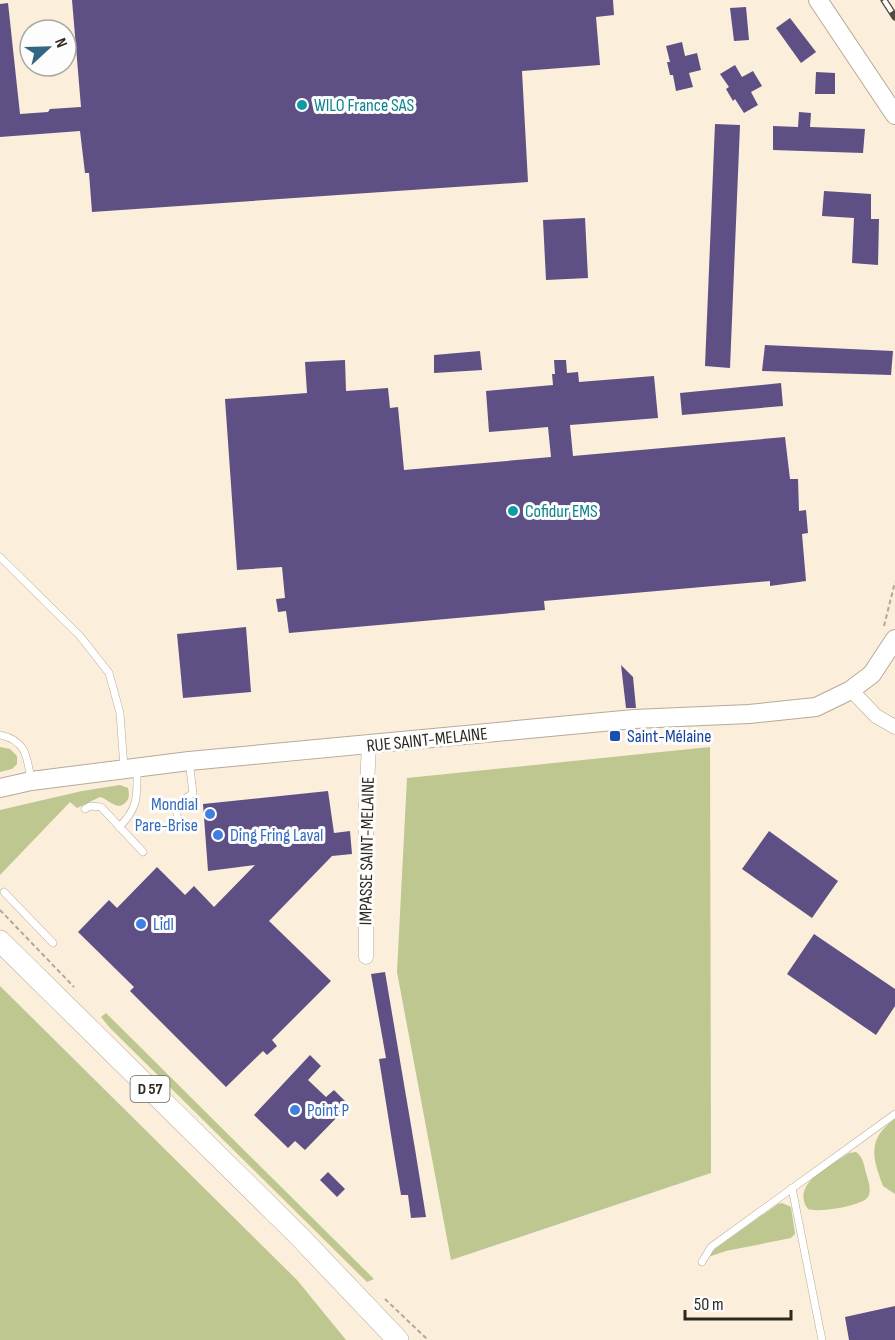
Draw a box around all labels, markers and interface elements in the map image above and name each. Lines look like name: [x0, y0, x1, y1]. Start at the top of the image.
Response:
north arrow: [18, 18, 78, 78]
text: N: [50, 35, 71, 50]
place label: WILO France SAS: [314, 95, 414, 116]
marker: WILO France SAS: [295, 98, 309, 112]
place label: Cofidur EMS: [525, 501, 598, 522]
marker: Cofidur EMS: [506, 504, 520, 518]
street label: RUE SAINT-MELAINE: [365, 723, 489, 757]
place label: Saint-Mélaine: [627, 726, 711, 747]
marker: Saint-Mélaine: [608, 729, 622, 743]
street label: IMPASSE SAINT-MELAINE: [355, 776, 379, 926]
place label: Mondial Pare-Brise: [135, 794, 198, 836]
marker: Mondial Pare-Brise: [203, 807, 217, 821]
place label: Ding Fring Laval: [230, 825, 323, 846]
marker: Ding Fring Laval: [211, 828, 225, 842]
place label: Lidl: [153, 914, 174, 935]
marker: Lidl: [134, 917, 148, 931]
road number: D 57: [130, 1076, 170, 1102]
place label: Point P: [307, 1100, 350, 1121]
marker: Point P: [288, 1103, 302, 1117]
scale bar: [685, 1283, 792, 1321]
text: 50 m: [694, 1294, 724, 1315]

